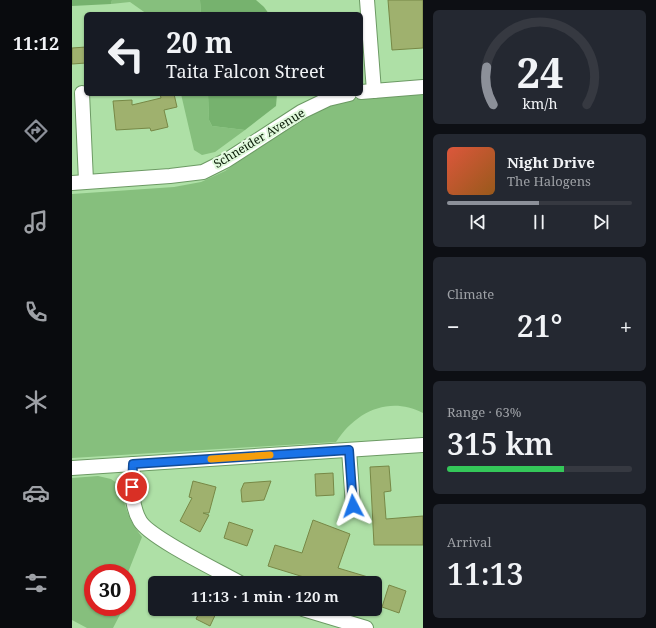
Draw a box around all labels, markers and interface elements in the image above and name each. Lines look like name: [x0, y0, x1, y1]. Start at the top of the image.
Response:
text: 20 m: [166, 23, 233, 61]
icon: left: [100, 28, 152, 80]
text: 11:12: [13, 31, 59, 55]
text: 24: [516, 44, 563, 100]
text: Taita Falcon Street: [166, 59, 325, 83]
text: km/h: [522, 93, 557, 112]
street label: Schneider Avenue: [210, 104, 308, 172]
icon: directions: [22, 117, 50, 145]
text: Night Drive: [507, 152, 595, 172]
text: The Halogens: [507, 172, 591, 190]
icon: music: [22, 208, 50, 236]
icon: previous: [467, 211, 489, 233]
icon: pause: [528, 211, 550, 233]
icon: next: [590, 211, 612, 233]
text: Climate: [447, 285, 494, 303]
icon: phone: [22, 298, 50, 326]
text: 21°: [517, 305, 563, 346]
text: −: [447, 311, 460, 341]
text: +: [620, 311, 632, 341]
icon: climate: [22, 388, 50, 416]
text: Range · 63%: [447, 403, 521, 421]
text: 315 km: [447, 423, 553, 464]
pin: [115, 470, 149, 504]
icon: arrive: [121, 476, 143, 498]
icon: car: [22, 479, 50, 507]
position arrow: [332, 485, 374, 527]
text: Arrival: [447, 533, 491, 551]
text: 11:13: [447, 553, 523, 594]
speed limit sign: 30: [84, 564, 136, 616]
icon: filters: [22, 569, 50, 597]
text: 11:13 · 1 min · 120 m: [191, 586, 339, 606]

